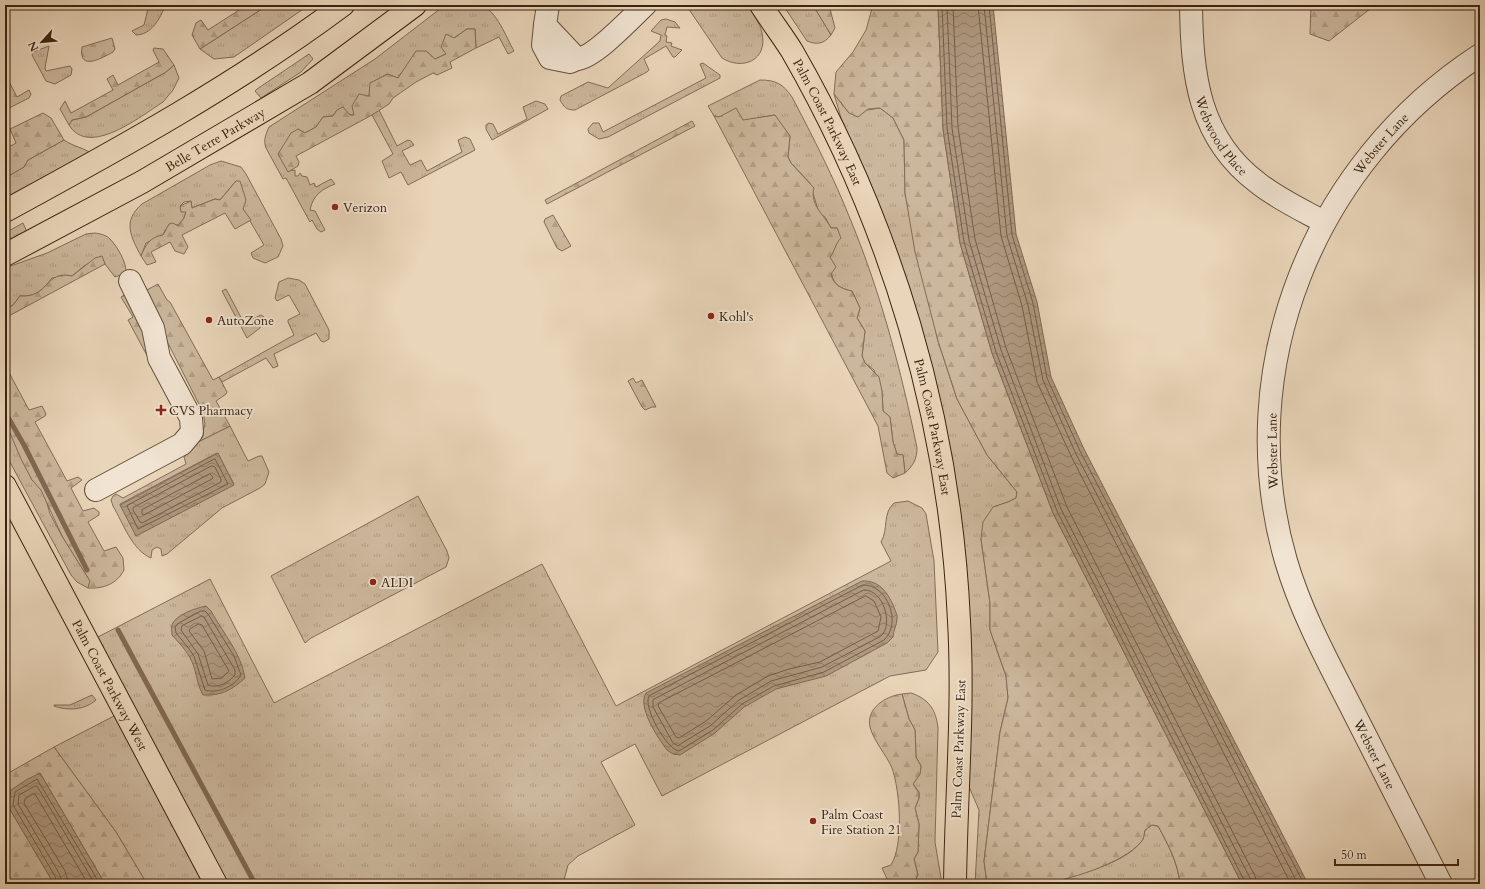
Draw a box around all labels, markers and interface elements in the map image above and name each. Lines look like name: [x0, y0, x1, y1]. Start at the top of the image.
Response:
north arrow: [22, 22, 62, 62]
text: N: [24, 38, 42, 54]
street label: Palm Coast Parkway East: [788, 56, 866, 188]
street label: Webwood Place: [1190, 93, 1251, 180]
street label: Belle Terre Parkway: [162, 103, 269, 176]
street label: Webster Lane: [1349, 109, 1413, 180]
place label: Verizon: [343, 199, 388, 217]
marker: Verizon: [330, 202, 340, 212]
place label: Kohl's: [719, 308, 753, 326]
marker: Kohl's: [706, 311, 716, 321]
place label: AutoZone: [217, 312, 274, 330]
marker: AutoZone: [204, 315, 214, 325]
street label: Palm Coast Parkway East: [909, 357, 955, 497]
place label: CVS Pharmacy: [169, 402, 253, 420]
marker: CVS Pharmacy: [156, 405, 166, 415]
street label: Webster Lane: [1263, 412, 1283, 490]
place label: ALDI: [381, 574, 413, 592]
marker: ALDI: [368, 577, 378, 587]
street label: Palm Coast Parkway West: [67, 617, 152, 754]
street label: Palm Coast Parkway East: [948, 679, 970, 819]
street label: Webster Lane: [1348, 715, 1400, 793]
place label: Palm Coast Fire Station 21: [821, 806, 901, 839]
marker: Palm Coast Fire Station 21: [808, 816, 818, 826]
scale bar: [1335, 841, 1458, 867]
text: 50 m: [1341, 847, 1368, 863]

